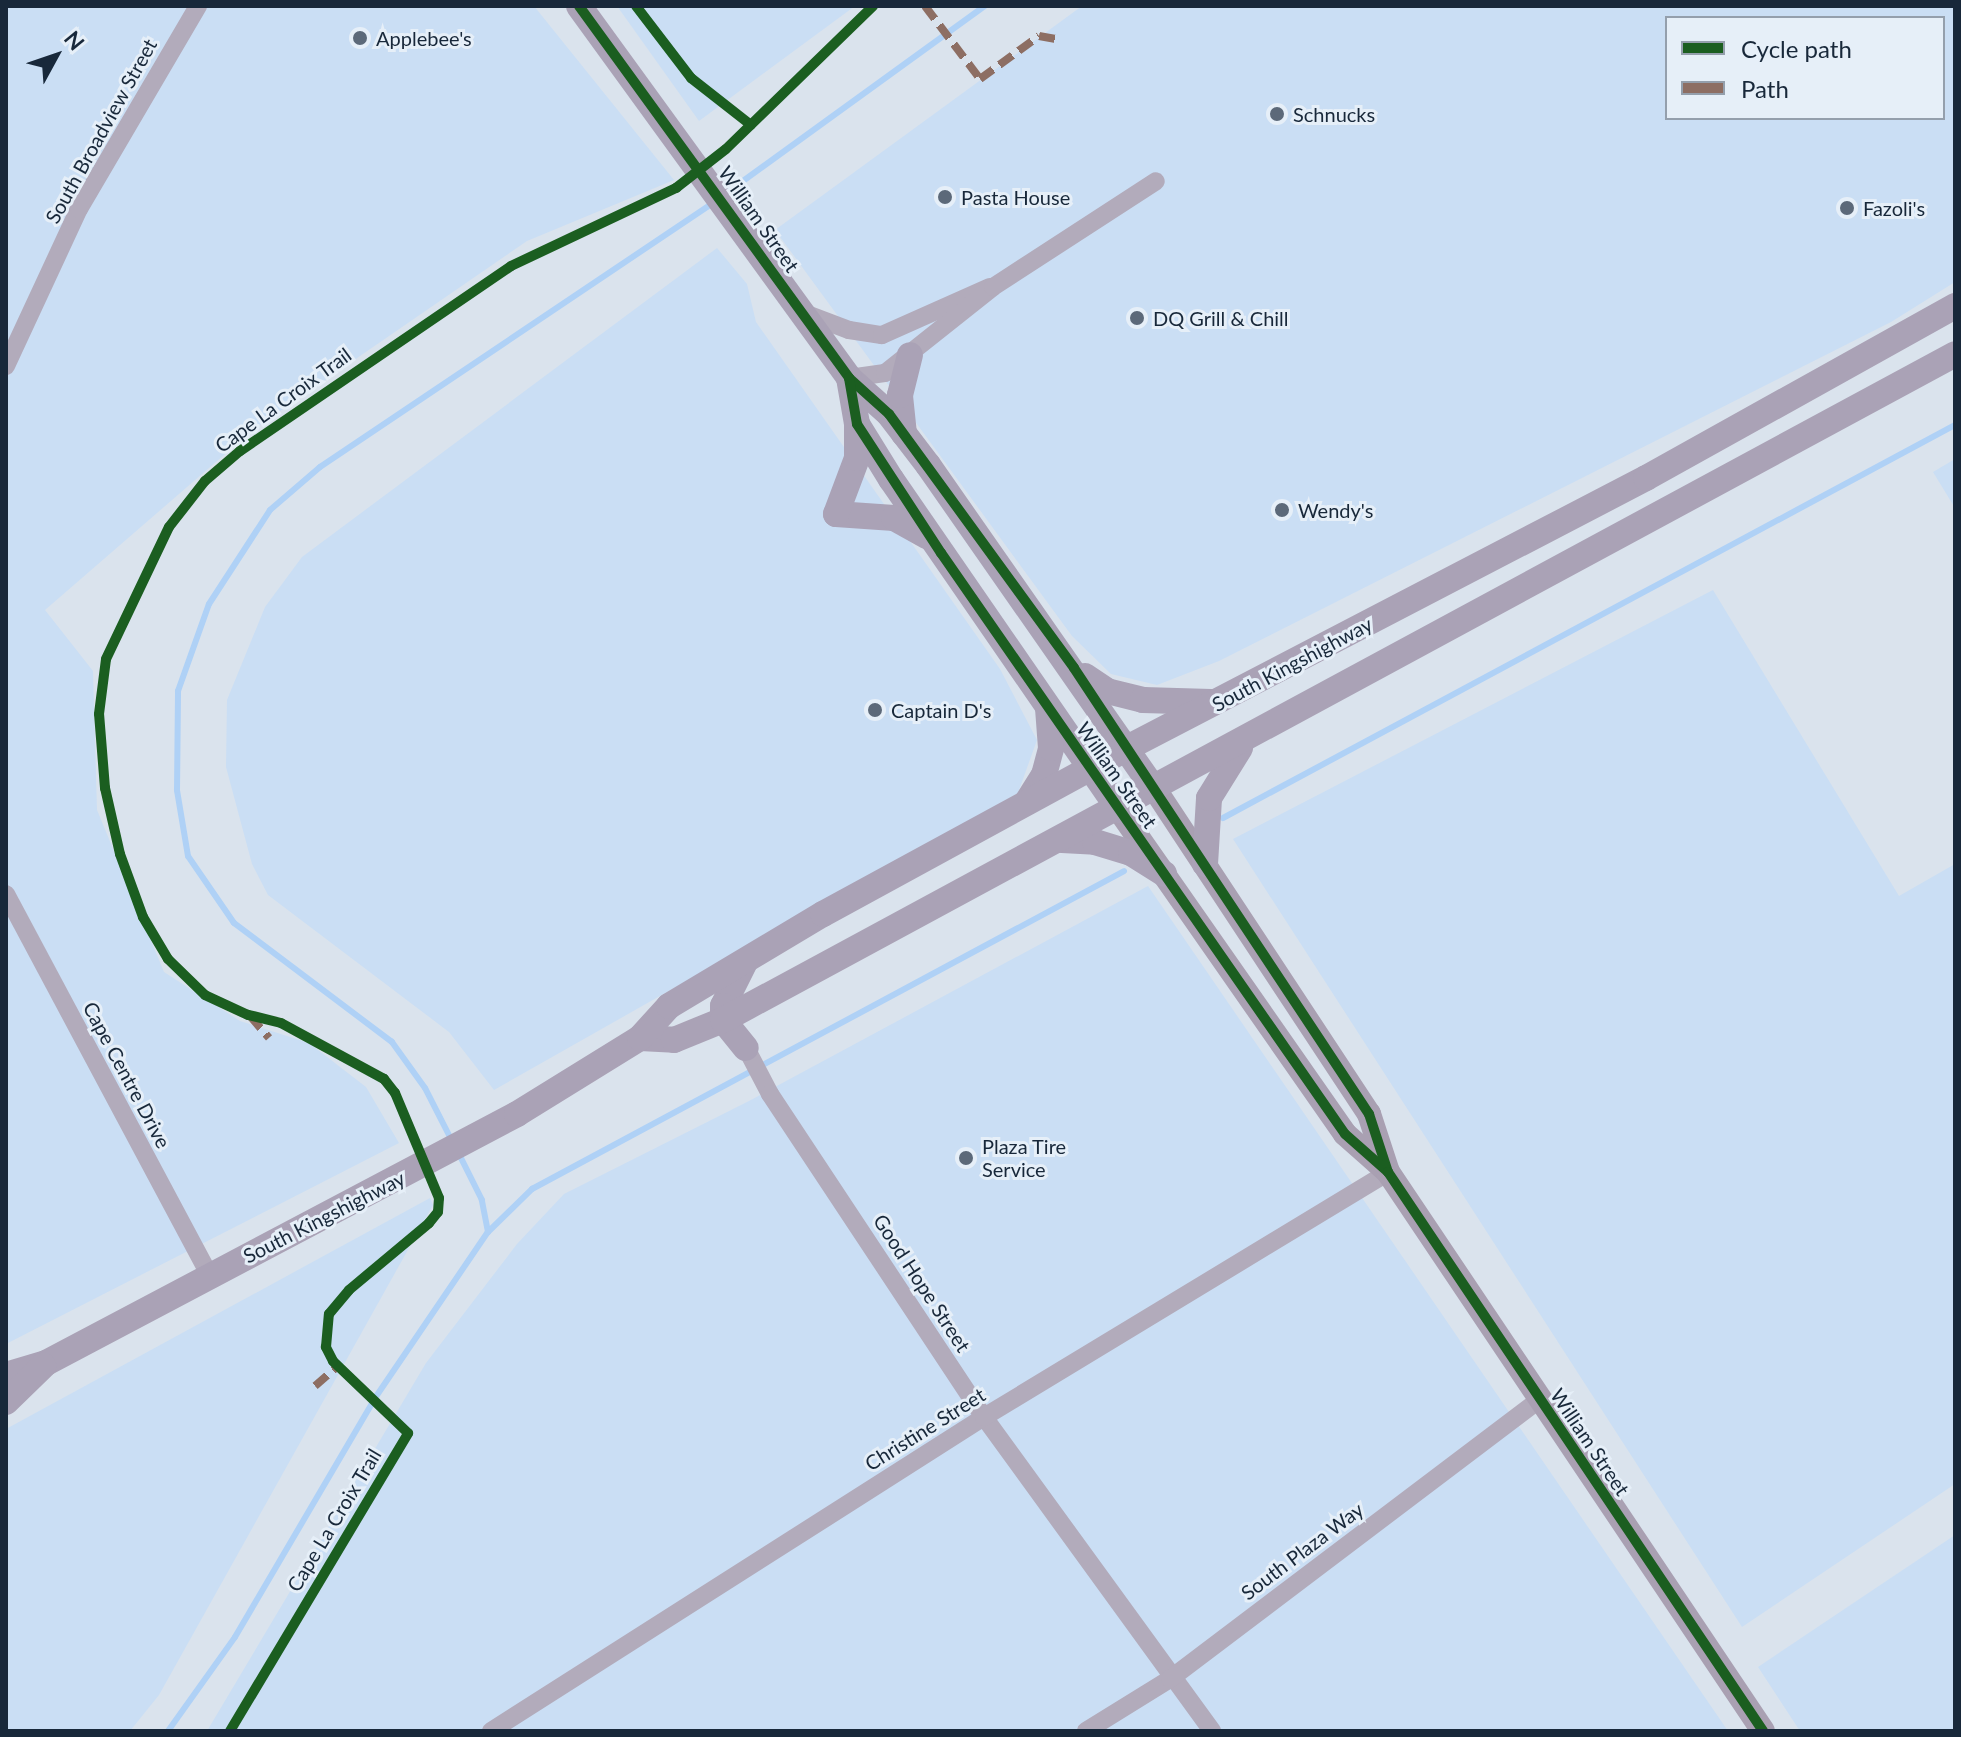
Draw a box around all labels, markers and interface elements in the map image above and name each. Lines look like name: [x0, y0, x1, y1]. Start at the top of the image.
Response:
north arrow: [16, 16, 96, 96]
legend: [1665, 16, 1945, 120]
text: N: [59, 25, 91, 55]
place label: Applebee's: [376, 26, 472, 50]
marker: Applebee's: [351, 29, 369, 47]
street label: South Broadview Street: [40, 34, 162, 228]
text: Cycle path: [1741, 34, 1852, 63]
text: Path: [1741, 74, 1789, 103]
place label: Schnucks: [1293, 102, 1375, 126]
marker: Schnucks: [1268, 105, 1286, 123]
street label: William Street: [714, 161, 804, 277]
place label: Pasta House: [961, 185, 1070, 209]
marker: Pasta House: [936, 188, 954, 206]
place label: Fazoli's: [1863, 196, 1925, 220]
marker: Fazoli's: [1838, 199, 1856, 217]
place label: DQ Grill & Chill: [1153, 306, 1289, 330]
marker: DQ Grill & Chill: [1128, 309, 1146, 327]
street label: Cape La Croix Trail: [210, 342, 356, 458]
place label: Wendy's: [1298, 498, 1373, 522]
marker: Wendy's: [1273, 501, 1291, 519]
street label: South Kingshighway: [1208, 612, 1376, 716]
place label: Captain D's: [891, 698, 991, 722]
marker: Captain D's: [866, 701, 884, 719]
street label: William Street: [1072, 717, 1162, 833]
street label: Cape Centre Drive: [78, 998, 176, 1152]
place label: Plaza Tire Service: [982, 1134, 1067, 1181]
marker: Plaza Tire Service: [957, 1149, 975, 1167]
street label: South Kingshighway: [239, 1166, 409, 1268]
street label: Good Hope Street: [869, 1210, 975, 1356]
street label: Christine Street: [861, 1383, 989, 1475]
street label: William Street: [1545, 1384, 1635, 1500]
street label: Cape La Croix Trail: [282, 1444, 386, 1596]
street label: South Plaza Way: [1236, 1497, 1368, 1605]

